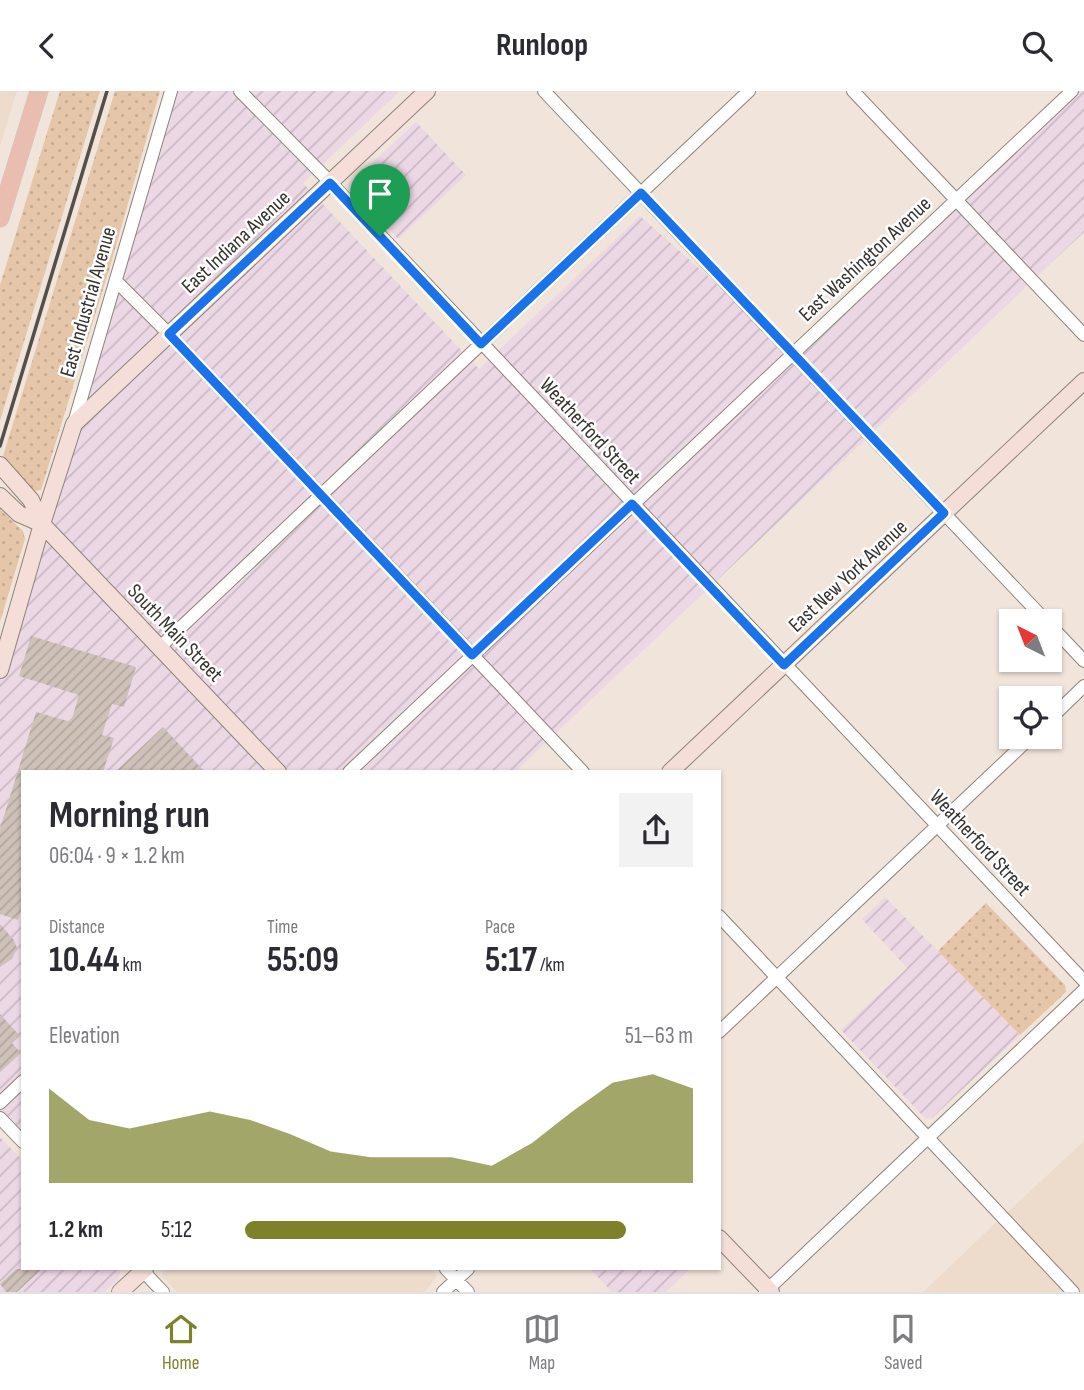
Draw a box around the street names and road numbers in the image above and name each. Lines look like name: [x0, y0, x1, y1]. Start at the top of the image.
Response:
street label: East Indiana Avenue: [176, 185, 296, 299]
street label: East Washington Avenue: [794, 191, 936, 327]
street label: East Industrial Avenue: [55, 224, 121, 380]
street label: Weatherford Street: [534, 373, 646, 489]
street label: East New York Avenue: [784, 515, 912, 637]
street label: South Main Street: [122, 579, 228, 687]
street label: Weatherford Street: [924, 785, 1036, 901]

